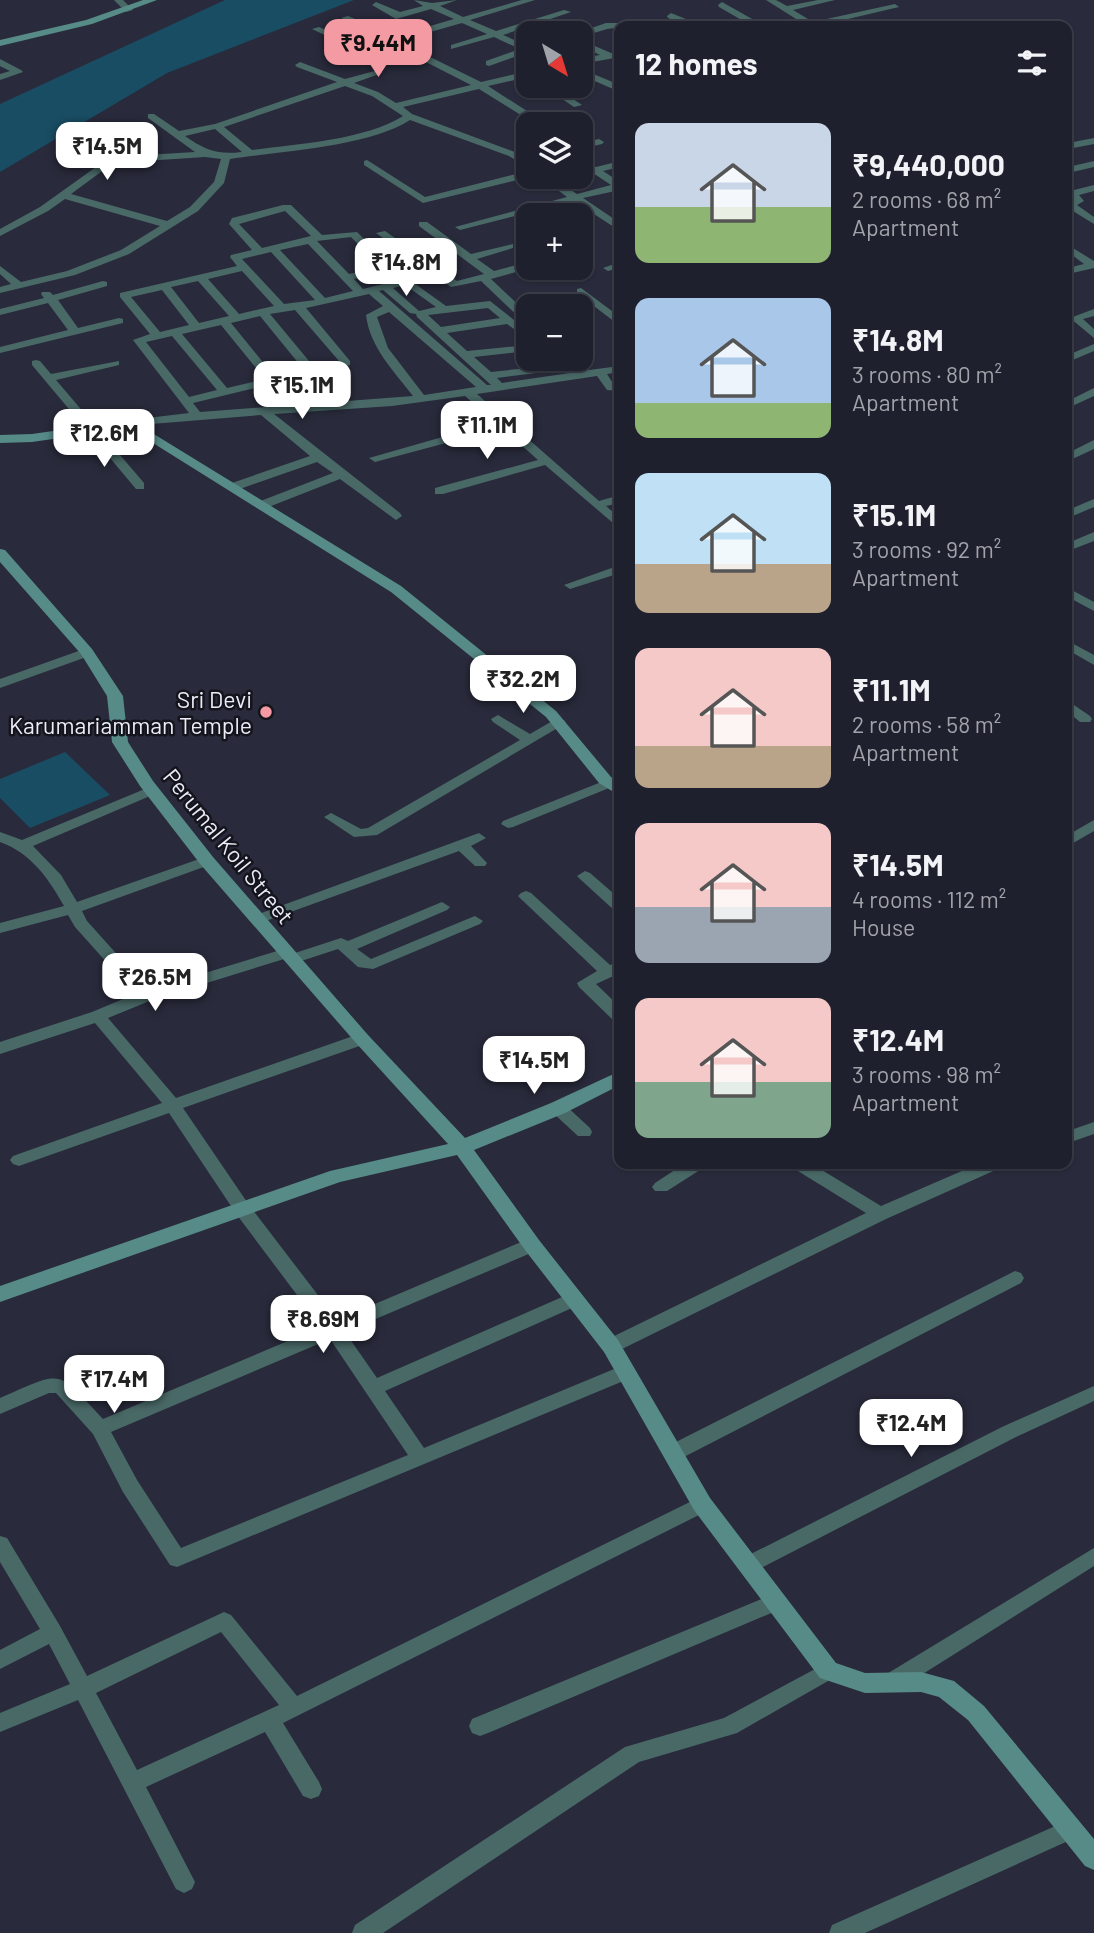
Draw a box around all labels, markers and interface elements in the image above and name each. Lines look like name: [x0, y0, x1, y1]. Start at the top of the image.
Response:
pin: ₹9.44M: [321, 20, 435, 79]
north arrow: [516, 21, 593, 98]
map controls: [516, 21, 593, 371]
text: ₹9.44M: [340, 28, 416, 56]
icon: filters: [1013, 44, 1051, 82]
text: 12 homes: [635, 45, 758, 81]
button: layers: [516, 112, 593, 189]
pin: ₹14.5M: [50, 122, 164, 182]
text: ₹14.5M: [72, 131, 142, 159]
text: ₹9,440,000: [852, 146, 1005, 182]
icon: home: [691, 151, 775, 235]
text: 2 rooms · 68 m²: [852, 185, 1001, 213]
button: +: [516, 203, 593, 280]
text: Apartment: [852, 213, 959, 241]
pin: ₹14.8M: [349, 238, 463, 298]
text: ₹14.8M: [371, 247, 441, 275]
button: −: [516, 294, 593, 371]
text: ₹14.8M: [852, 321, 944, 357]
icon: home: [691, 326, 775, 410]
text: 3 rooms · 80 m²: [852, 360, 1002, 388]
pin: ₹15.1M: [245, 362, 359, 421]
text: ₹15.1M: [270, 370, 334, 398]
text: Apartment: [852, 388, 959, 416]
pin: ₹11.1M: [430, 402, 544, 461]
pin: ₹12.6M: [47, 410, 161, 469]
text: ₹11.1M: [457, 410, 517, 438]
text: ₹12.6M: [69, 418, 139, 446]
text: ₹15.1M: [852, 496, 936, 532]
icon: home: [691, 501, 775, 585]
text: 3 rooms · 92 m²: [852, 535, 1001, 563]
text: Apartment: [852, 563, 959, 591]
pin: ₹32.2M: [466, 656, 580, 715]
text: ₹32.2M: [486, 664, 560, 692]
text: ₹11.1M: [852, 671, 931, 707]
icon: home: [691, 676, 775, 760]
place label: Sri Devi Karumariamman Temple: [9, 685, 252, 739]
marker: Sri Devi Karumariamman Temple: [258, 704, 274, 720]
text: 2 rooms · 58 m²: [852, 710, 1001, 738]
text: Apartment: [852, 738, 959, 766]
street label: Perumal Koil Street: [158, 763, 300, 929]
text: ₹14.5M: [852, 846, 944, 882]
icon: home: [691, 851, 775, 935]
text: 4 rooms · 112 m²: [852, 885, 1006, 913]
text: House: [852, 913, 915, 941]
pin: ₹26.5M: [98, 954, 212, 1013]
text: ₹26.5M: [118, 962, 192, 990]
text: ₹12.4M: [852, 1021, 944, 1057]
icon: home: [691, 1026, 775, 1110]
pin: ₹14.5M: [477, 1036, 591, 1096]
text: ₹14.5M: [499, 1045, 569, 1073]
text: 3 rooms · 98 m²: [852, 1060, 1001, 1088]
text: Apartment: [852, 1088, 959, 1116]
pin: ₹8.69M: [266, 1296, 380, 1355]
text: ₹8.69M: [287, 1304, 359, 1332]
pin: ₹17.4M: [57, 1356, 171, 1415]
text: ₹17.4M: [80, 1364, 148, 1392]
pin: ₹12.4M: [854, 1400, 968, 1459]
text: ₹12.4M: [876, 1408, 946, 1436]

